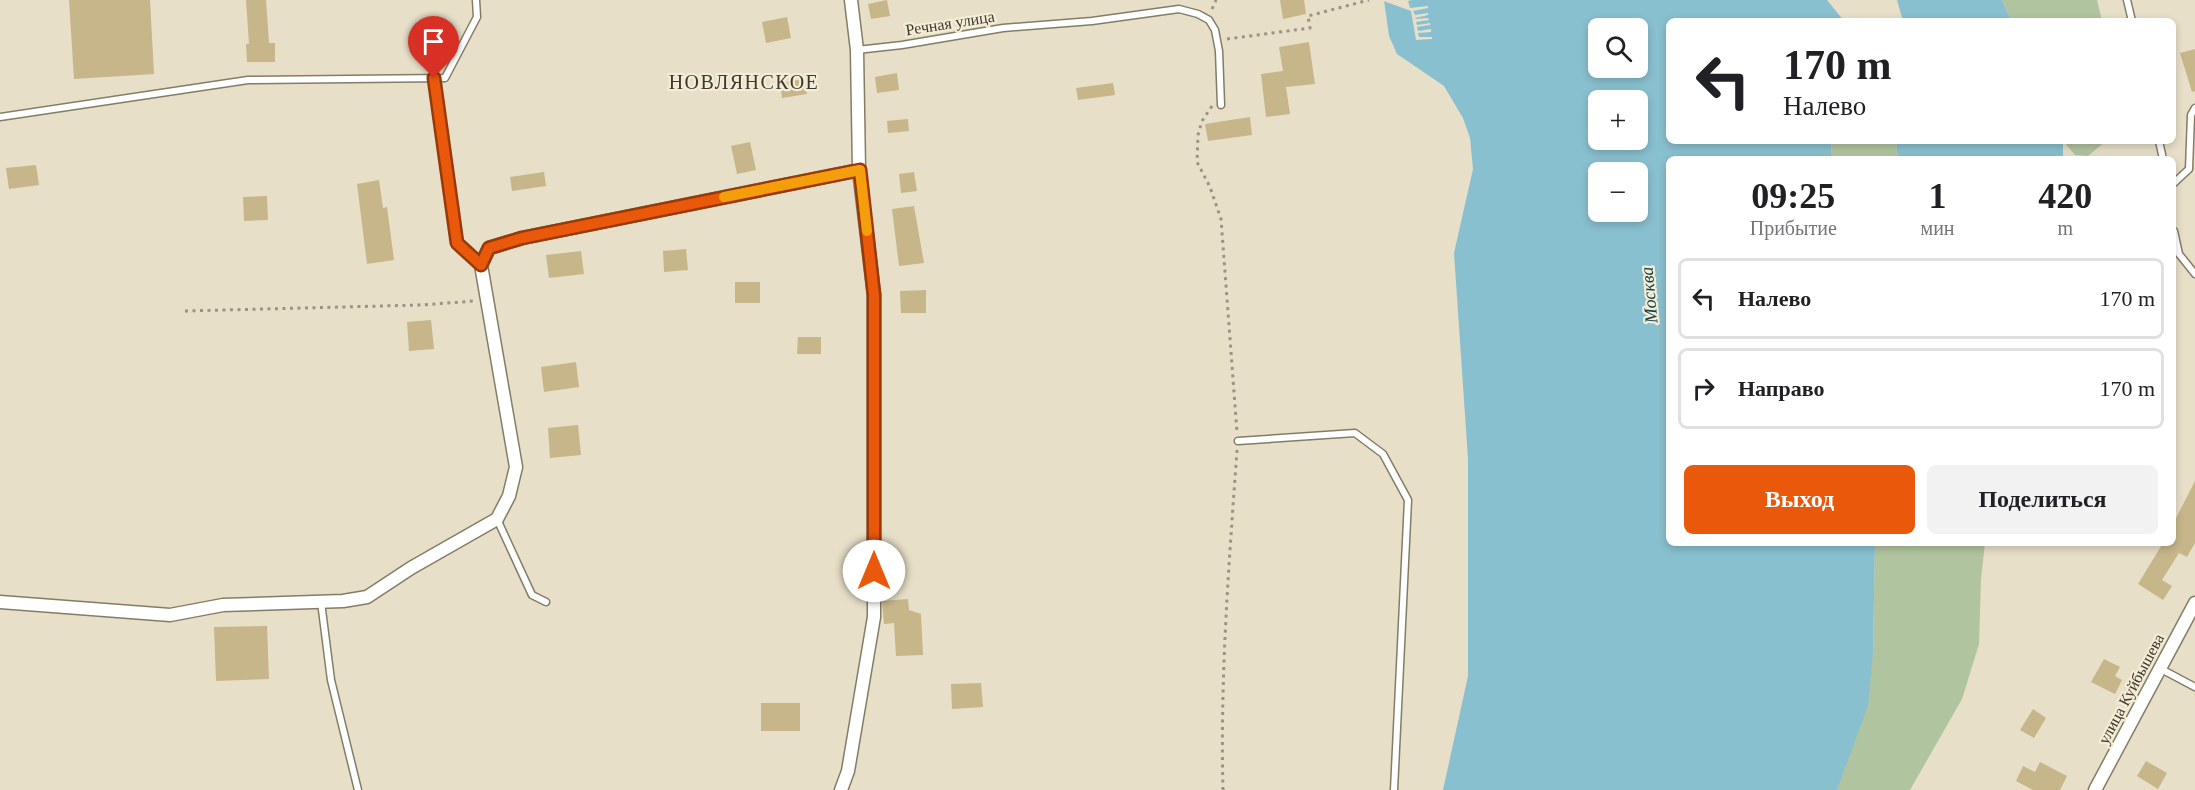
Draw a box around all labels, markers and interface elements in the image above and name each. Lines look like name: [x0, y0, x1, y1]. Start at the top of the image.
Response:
street label: Речная улица: [904, 8, 996, 39]
pin: [408, 16, 459, 78]
map controls: [1588, 18, 1648, 222]
button: search: [1588, 18, 1648, 78]
icon: arrive: [417, 25, 450, 58]
icon: left: [1684, 42, 1762, 120]
text: 170 m: [1783, 42, 1892, 88]
district label: НОВЛЯНСКОЕ: [669, 71, 819, 93]
button: +: [1588, 90, 1648, 150]
text: Налево: [1783, 91, 1866, 121]
button: −: [1588, 162, 1648, 222]
text: 09:25: [1751, 176, 1835, 216]
text: 1: [1929, 176, 1947, 216]
text: 420: [2038, 176, 2092, 216]
text: Прибытие: [1750, 217, 1837, 239]
text: мин: [1921, 217, 1955, 239]
text: m: [2057, 217, 2073, 239]
water label: Москва: [1637, 266, 1662, 325]
icon: left: [1687, 282, 1720, 315]
text: Налево: [1738, 286, 1811, 311]
text: 170 m: [2099, 286, 2155, 311]
icon: right: [1687, 372, 1720, 405]
text: Направо: [1738, 376, 1824, 401]
text: 170 m: [2099, 376, 2155, 401]
button: Выход: [1684, 465, 1915, 534]
button: Поделиться: [1927, 465, 2158, 534]
position arrow: [842, 539, 906, 603]
street label: улица Куйбышева: [2095, 631, 2168, 747]

